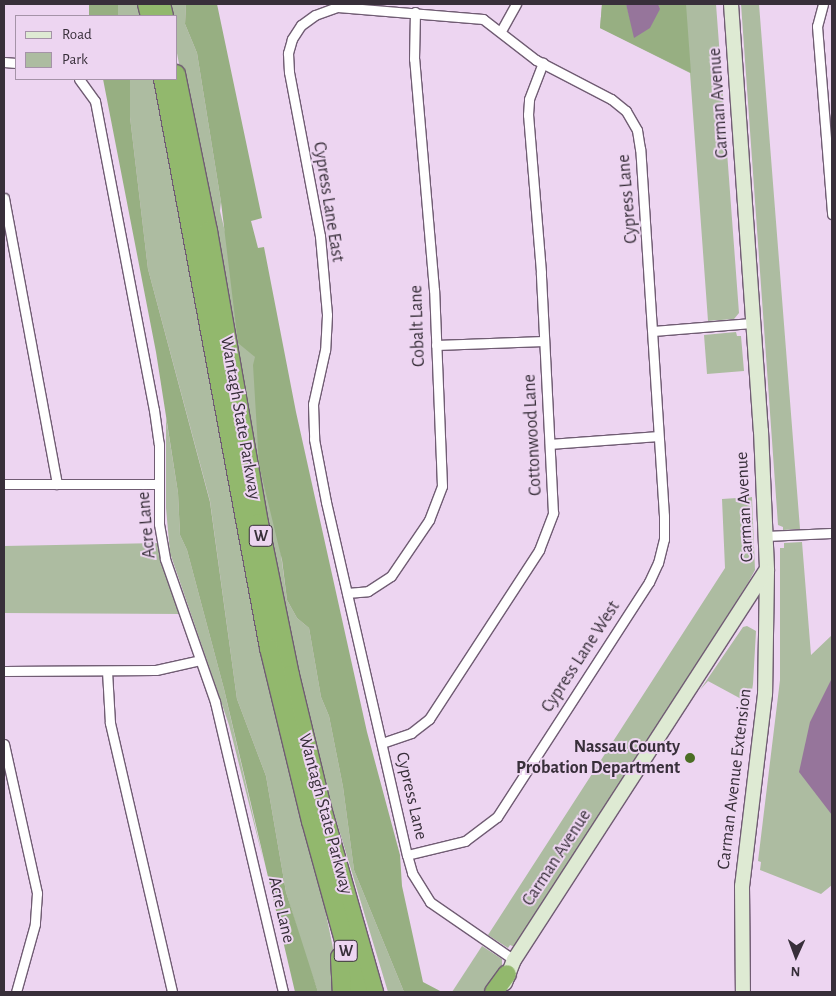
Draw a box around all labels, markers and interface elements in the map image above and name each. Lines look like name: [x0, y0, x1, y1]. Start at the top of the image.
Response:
legend: [15, 15, 178, 80]
text: Road: [62, 27, 92, 42]
street label: Carman Avenue: [704, 47, 734, 159]
text: Park: [62, 52, 88, 67]
street label: Cypress Lane East: [308, 140, 348, 264]
street label: Cypress Lane: [613, 154, 643, 244]
street label: Cobalt Lane: [406, 285, 430, 367]
street label: Wantagh State Parkway: [215, 335, 265, 501]
street label: Cottonwood Lane: [519, 374, 547, 496]
street label: Carman Avenue: [731, 451, 759, 563]
street label: Acre Lane: [133, 491, 161, 559]
road number: W: [248, 522, 274, 550]
street label: Cypress Lane West: [537, 597, 625, 717]
street label: Carman Avenue Extension: [713, 687, 757, 871]
street label: Wantagh State Parkway: [293, 731, 357, 897]
place label: Nassau County Probation Department: [516, 737, 680, 780]
street label: Cypress Lane: [390, 750, 432, 842]
marker: Nassau County Probation Department: [684, 752, 696, 764]
street label: Carman Avenue: [518, 806, 596, 910]
street label: Acre Lane: [263, 875, 299, 945]
north arrow: [771, 931, 821, 981]
road number: W: [334, 938, 358, 964]
text: N: [790, 964, 801, 978]

